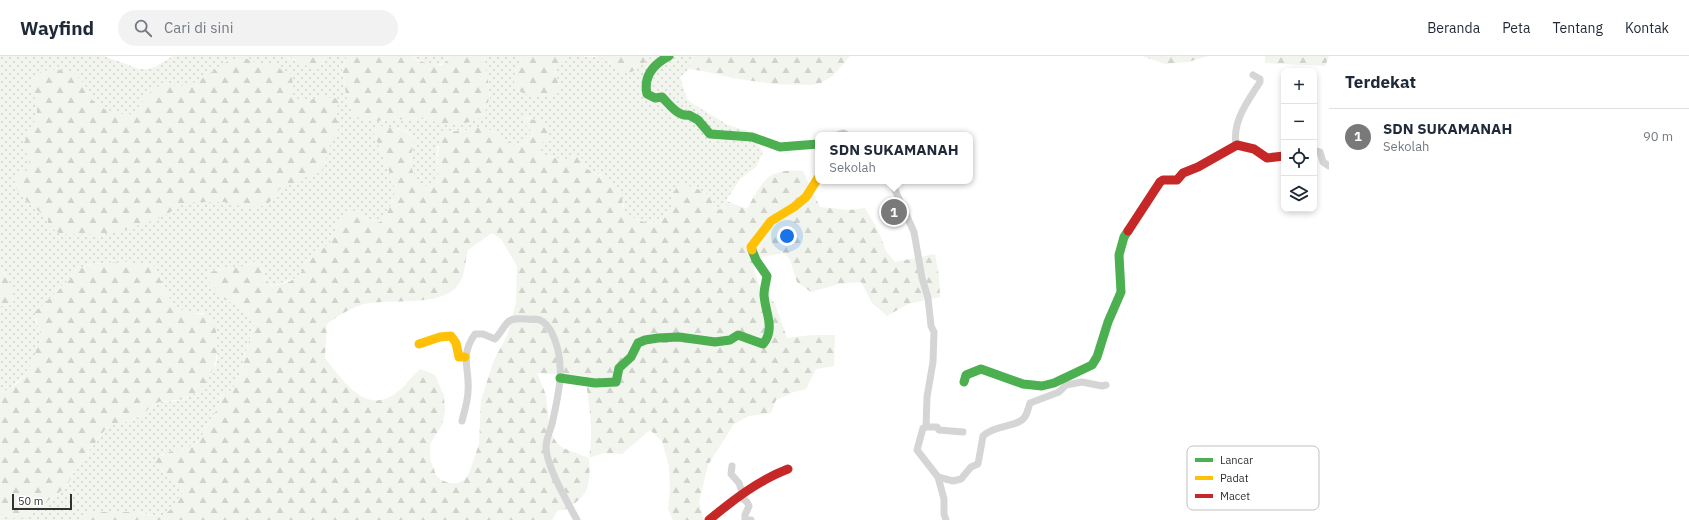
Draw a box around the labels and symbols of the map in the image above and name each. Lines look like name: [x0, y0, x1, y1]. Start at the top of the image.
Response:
pin: 1: [881, 197, 907, 227]
your location: [777, 226, 797, 246]
legend: [1187, 446, 1319, 510]
text: Lancar: [1220, 453, 1253, 467]
text: Padat: [1220, 471, 1249, 485]
text: Macet: [1220, 489, 1250, 503]
scale bar: [12, 492, 72, 511]

